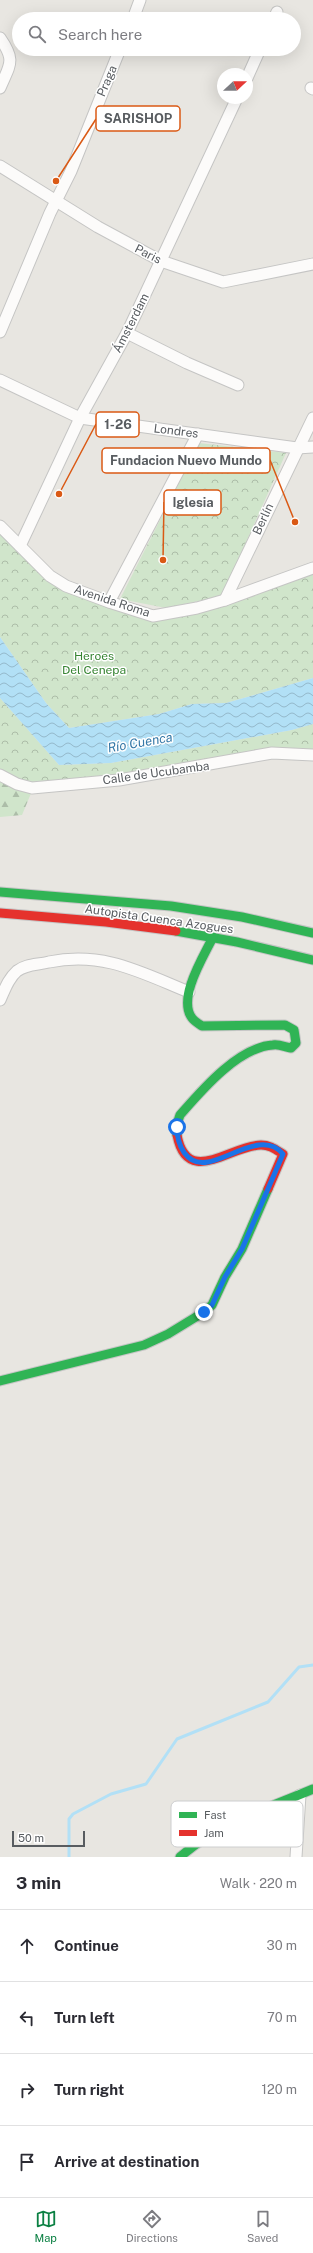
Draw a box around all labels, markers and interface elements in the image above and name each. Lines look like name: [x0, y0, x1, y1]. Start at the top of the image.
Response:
search box: [12, 12, 301, 56]
icon: search: [26, 23, 48, 45]
text: Search here: [58, 26, 142, 43]
street label: Praga: [94, 63, 120, 99]
north arrow: [217, 68, 253, 104]
callout: SARISHOP: [96, 106, 180, 131]
text: SARISHOP: [104, 111, 173, 126]
street label: Paris: [132, 241, 164, 267]
street label: Ámsterdam: [110, 291, 152, 355]
callout: 1-26: [96, 412, 139, 437]
text: 1-26: [104, 417, 132, 432]
street label: Londres: [153, 421, 199, 441]
callout: Fundacion Nuevo Mundo: [102, 448, 270, 473]
text: Fundacion Nuevo Mundo: [110, 453, 262, 468]
callout: Iglesia: [164, 490, 221, 515]
text: Iglesia: [172, 495, 214, 510]
street label: Berlín: [250, 501, 276, 537]
street label: Avenida Roma: [72, 582, 152, 620]
park label: Heroes Del Cenepa: [62, 649, 126, 677]
water label: Río Cuenca: [106, 729, 174, 756]
street label: Calle de Ucubamba: [102, 759, 210, 787]
street label: Autopista Cuenca Azogues: [84, 902, 234, 936]
route start: [168, 1118, 186, 1136]
route end: [195, 1303, 213, 1321]
legend: [171, 1801, 303, 1847]
text: Fast: [204, 1809, 226, 1821]
text: Jam: [204, 1827, 224, 1839]
scale bar: [12, 1829, 85, 1848]
text: 50 m: [18, 1832, 44, 1844]
text: 3 min: [16, 1873, 61, 1893]
text: Walk · 220 m: [220, 1876, 297, 1891]
icon: ahead: [16, 1935, 38, 1957]
text: Continue: [54, 1937, 119, 1954]
text: 30 m: [267, 1938, 297, 1953]
icon: left: [16, 2007, 38, 2029]
text: Turn left: [54, 2009, 115, 2026]
text: 70 m: [267, 2010, 297, 2025]
icon: right: [16, 2079, 38, 2101]
text: Turn right: [54, 2081, 124, 2098]
text: 120 m: [262, 2082, 297, 2097]
icon: arrive: [16, 2151, 38, 2173]
text: Arrive at destination: [54, 2153, 199, 2170]
tab: Map: [35, 2208, 57, 2244]
tab: Directions: [126, 2208, 178, 2244]
tab: Saved: [247, 2208, 278, 2244]

